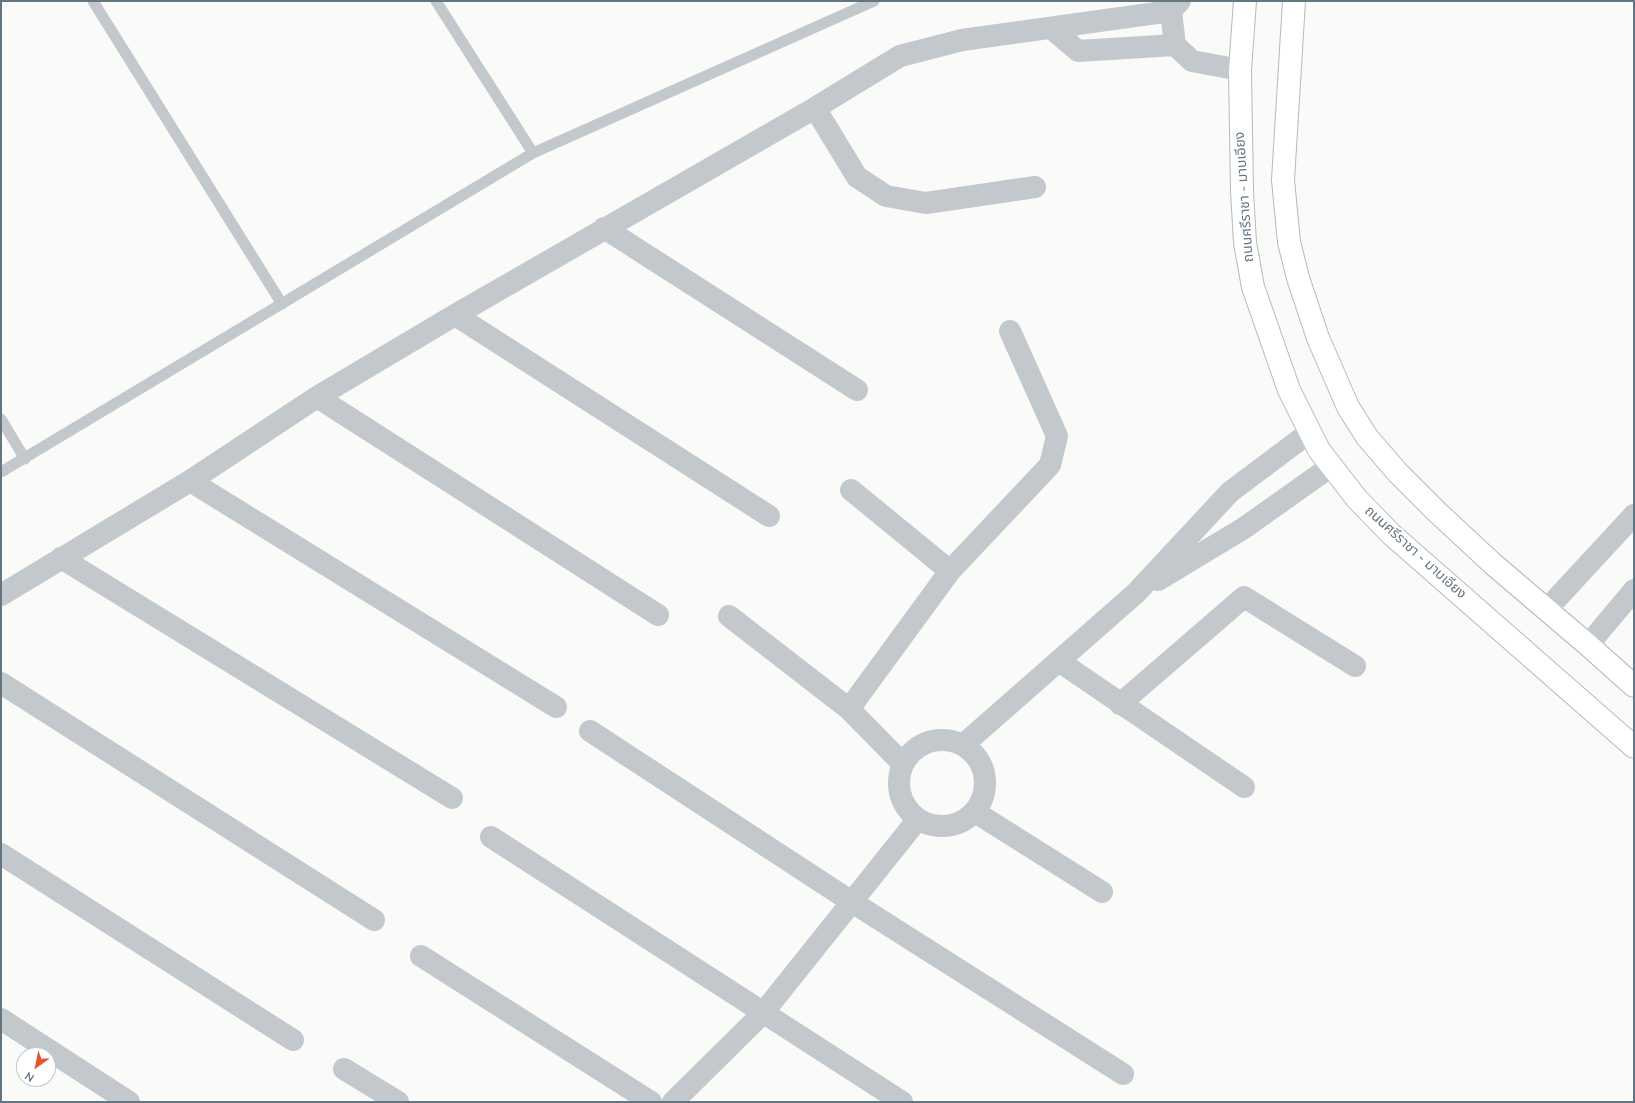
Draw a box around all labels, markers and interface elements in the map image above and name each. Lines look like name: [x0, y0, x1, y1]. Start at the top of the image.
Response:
street label: ถนนศรีราชา - มาบเอียง: [1232, 131, 1258, 263]
street label: ถนนศรีราชา - มาบเอียง: [1361, 503, 1469, 603]
north arrow: [16, 1047, 56, 1087]
text: N: [22, 1068, 37, 1085]

